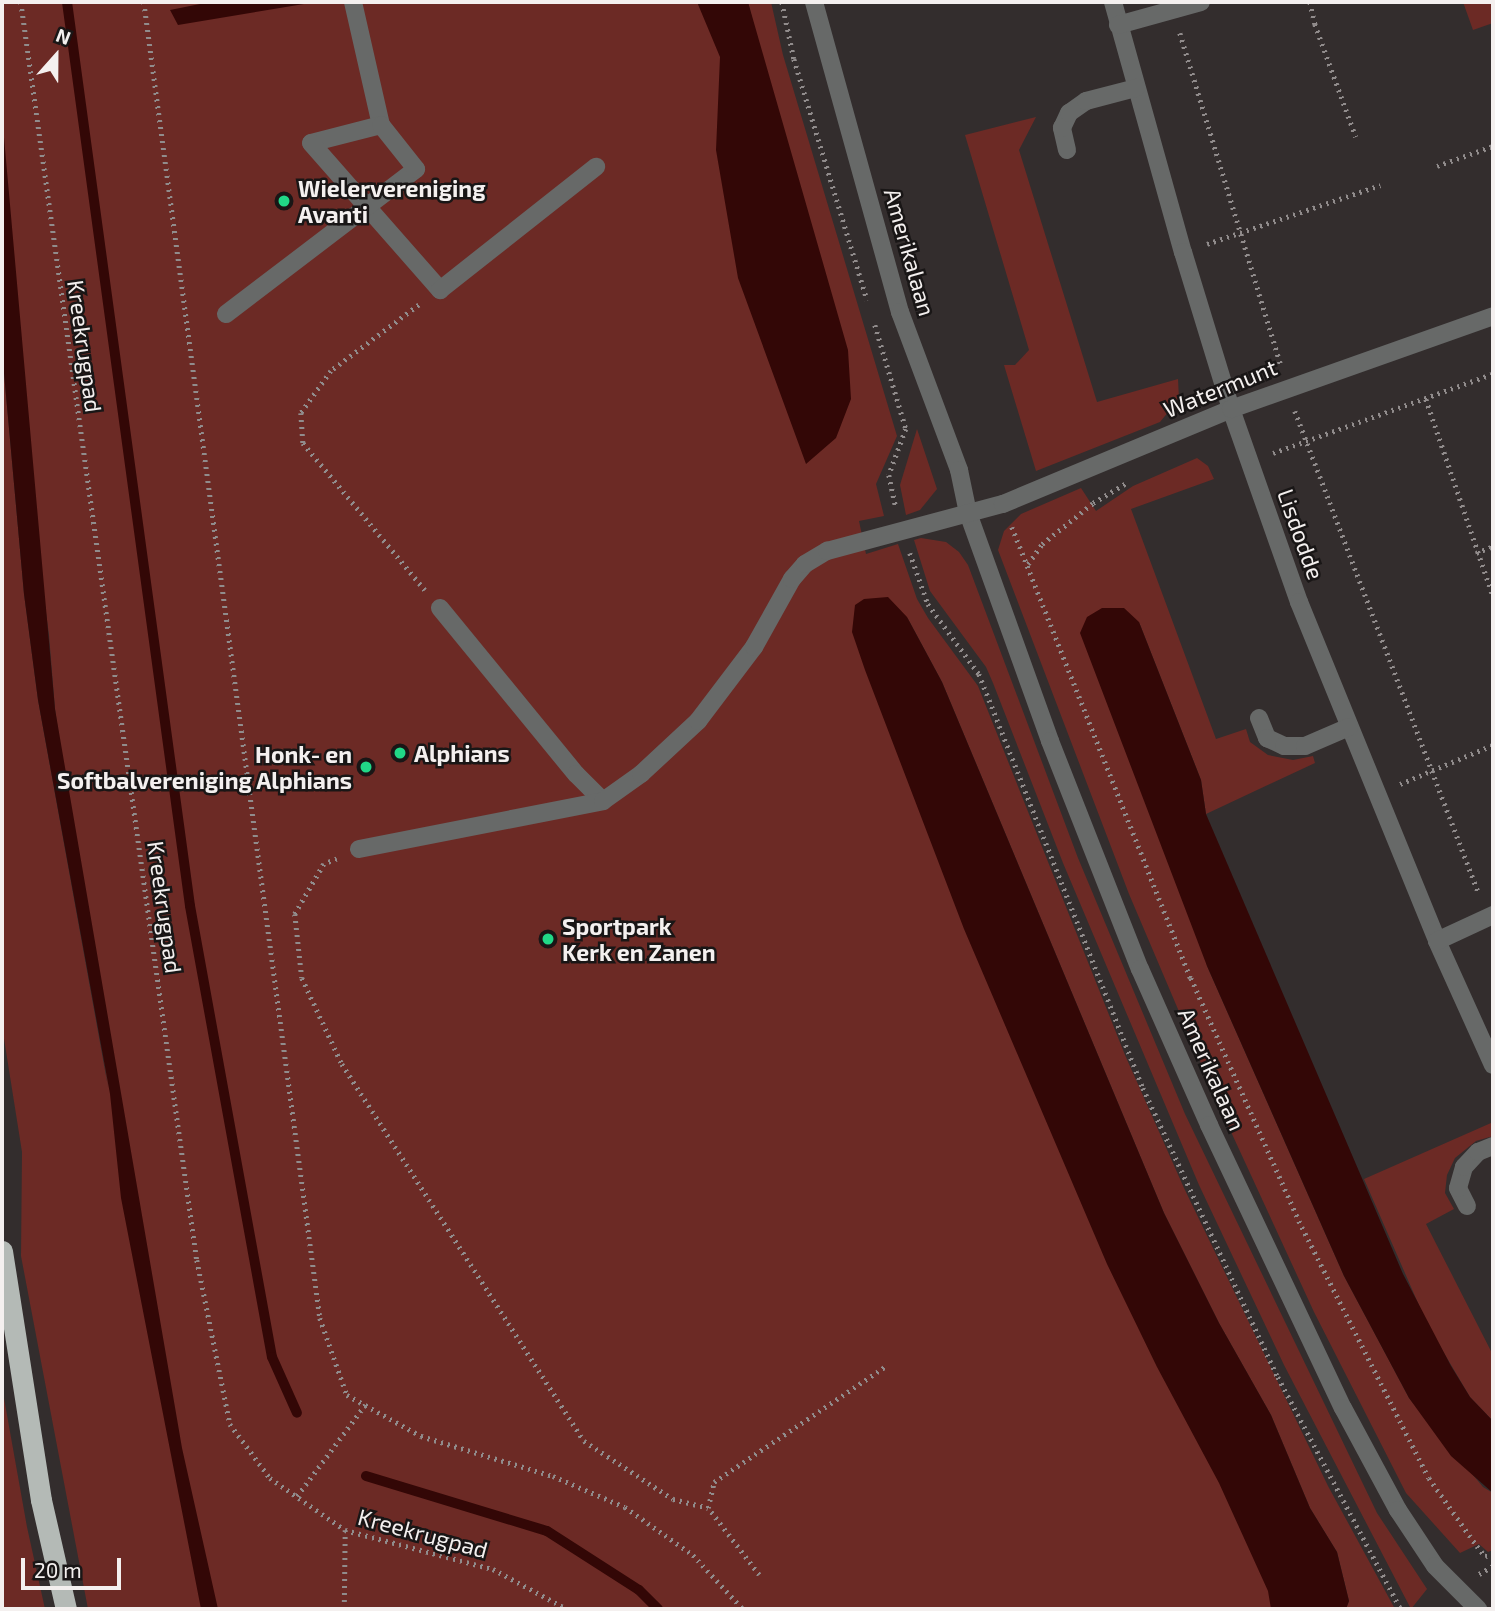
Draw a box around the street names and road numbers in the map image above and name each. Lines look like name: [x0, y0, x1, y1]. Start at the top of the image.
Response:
street label: Amerikalaan: [879, 185, 941, 319]
street label: Kreekrugpad: [62, 278, 108, 414]
street label: Watermunt: [1159, 353, 1281, 423]
street label: Lisdodde: [1272, 485, 1330, 583]
street label: Kreekrugpad: [142, 839, 188, 975]
street label: Amerikalaan: [1173, 1003, 1251, 1135]
street label: Kreekrugpad: [355, 1502, 491, 1564]

